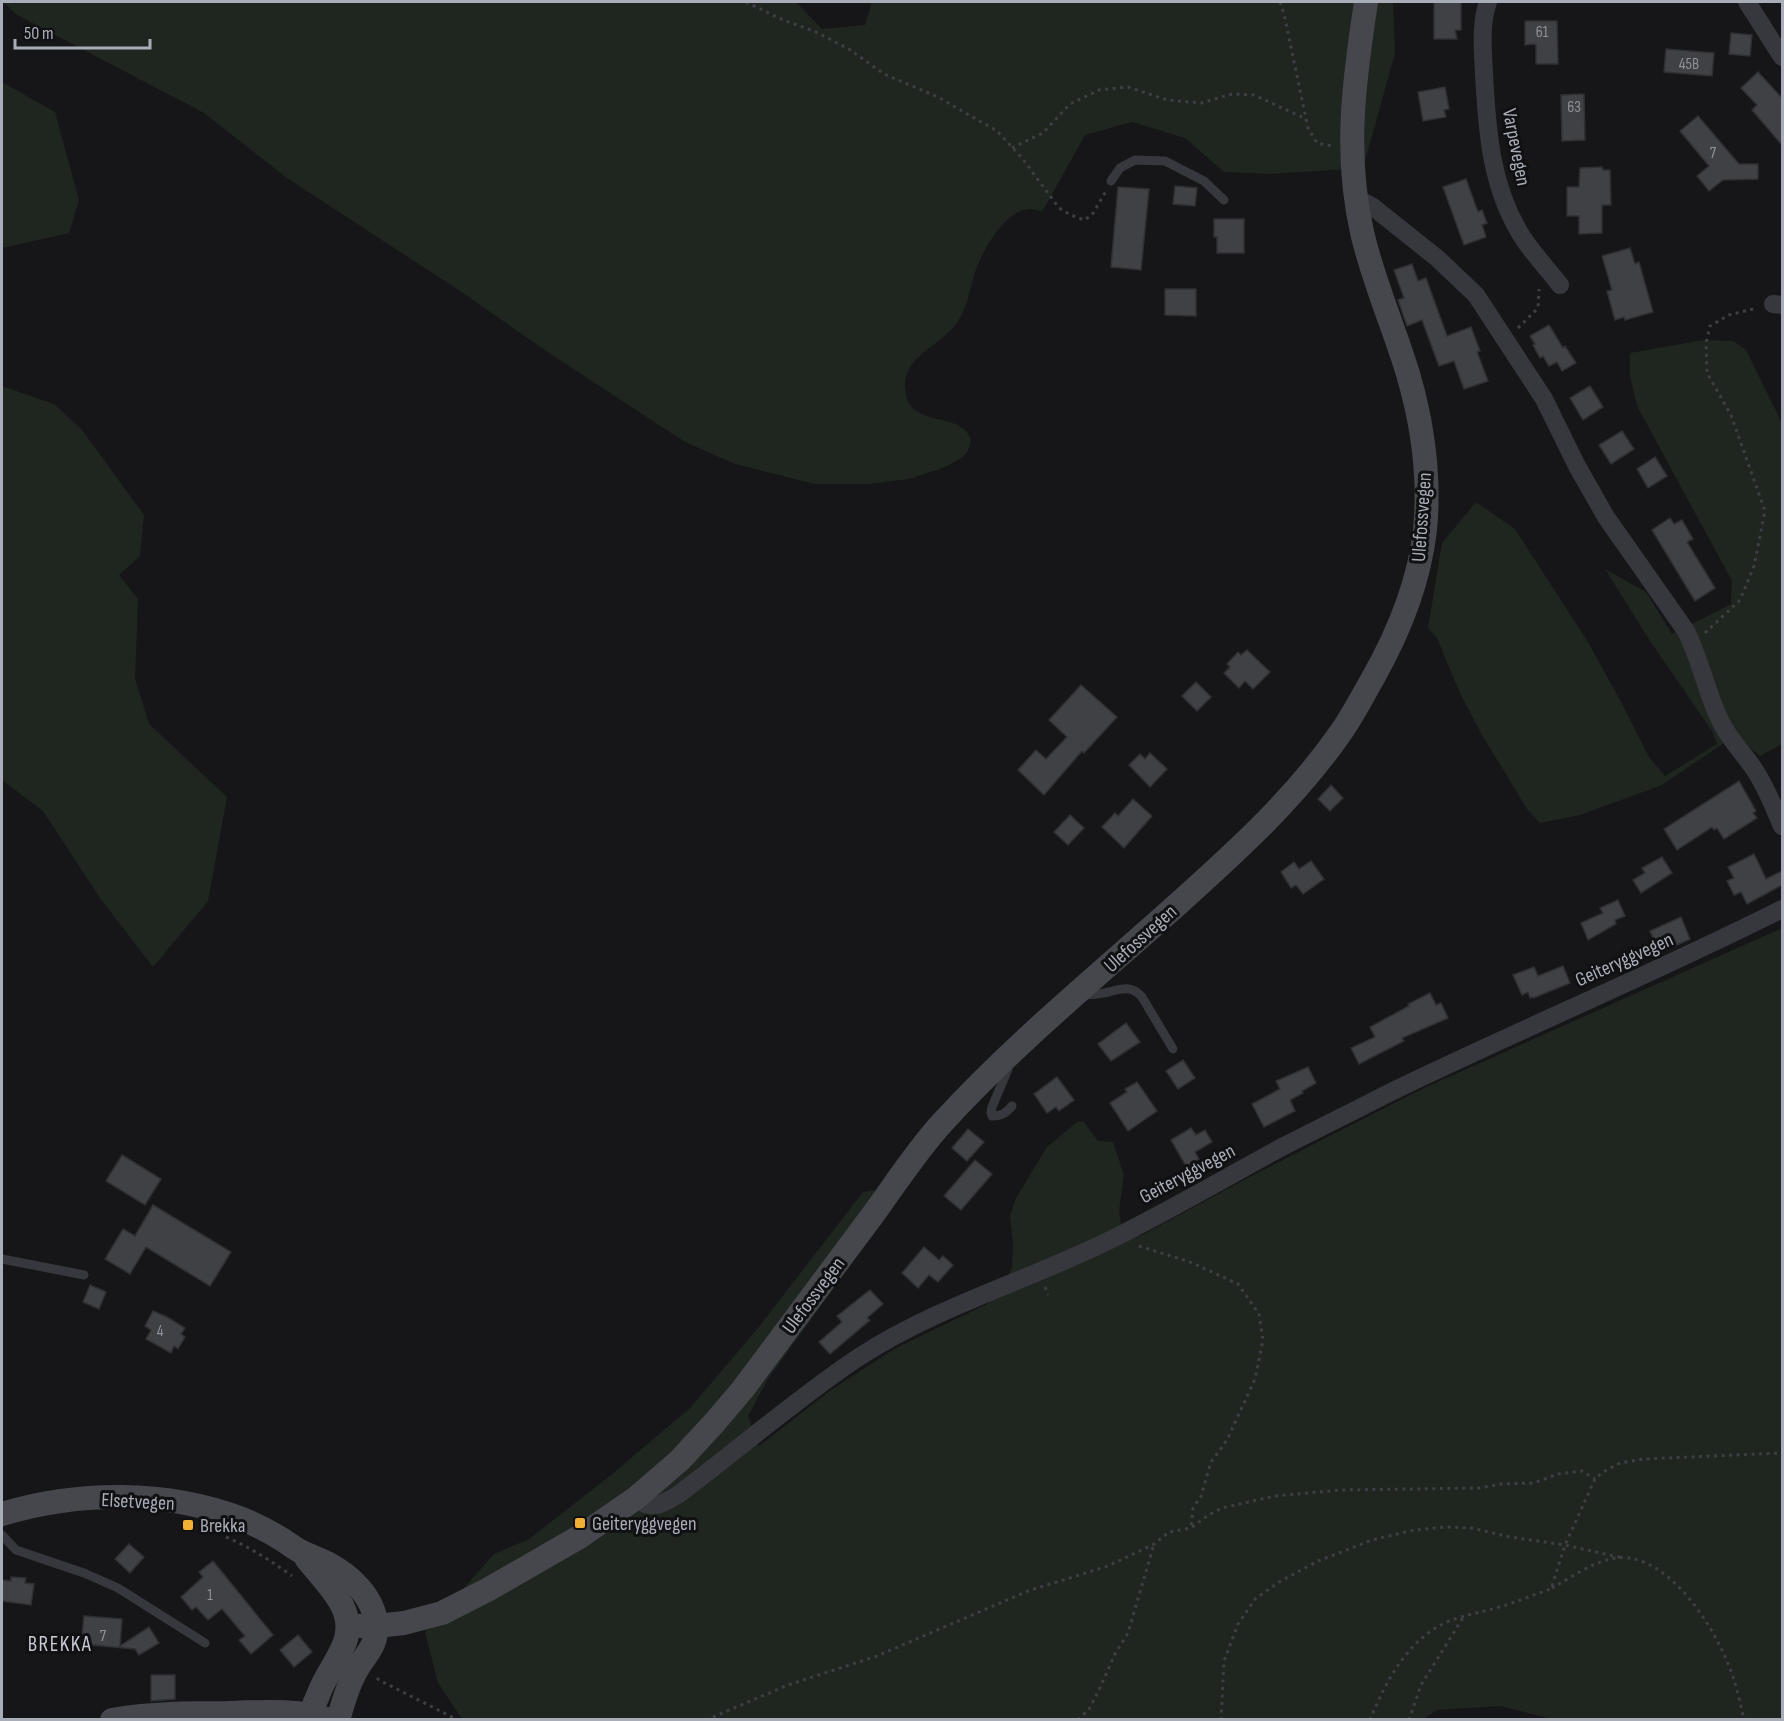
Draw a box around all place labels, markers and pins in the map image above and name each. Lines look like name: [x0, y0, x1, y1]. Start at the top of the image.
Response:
place label: Geiteryggvegen: [592, 1512, 697, 1536]
place label: Brekka: [200, 1514, 245, 1538]
marker: Geiteryggvegen: [573, 1516, 587, 1530]
marker: Brekka: [181, 1518, 195, 1532]

